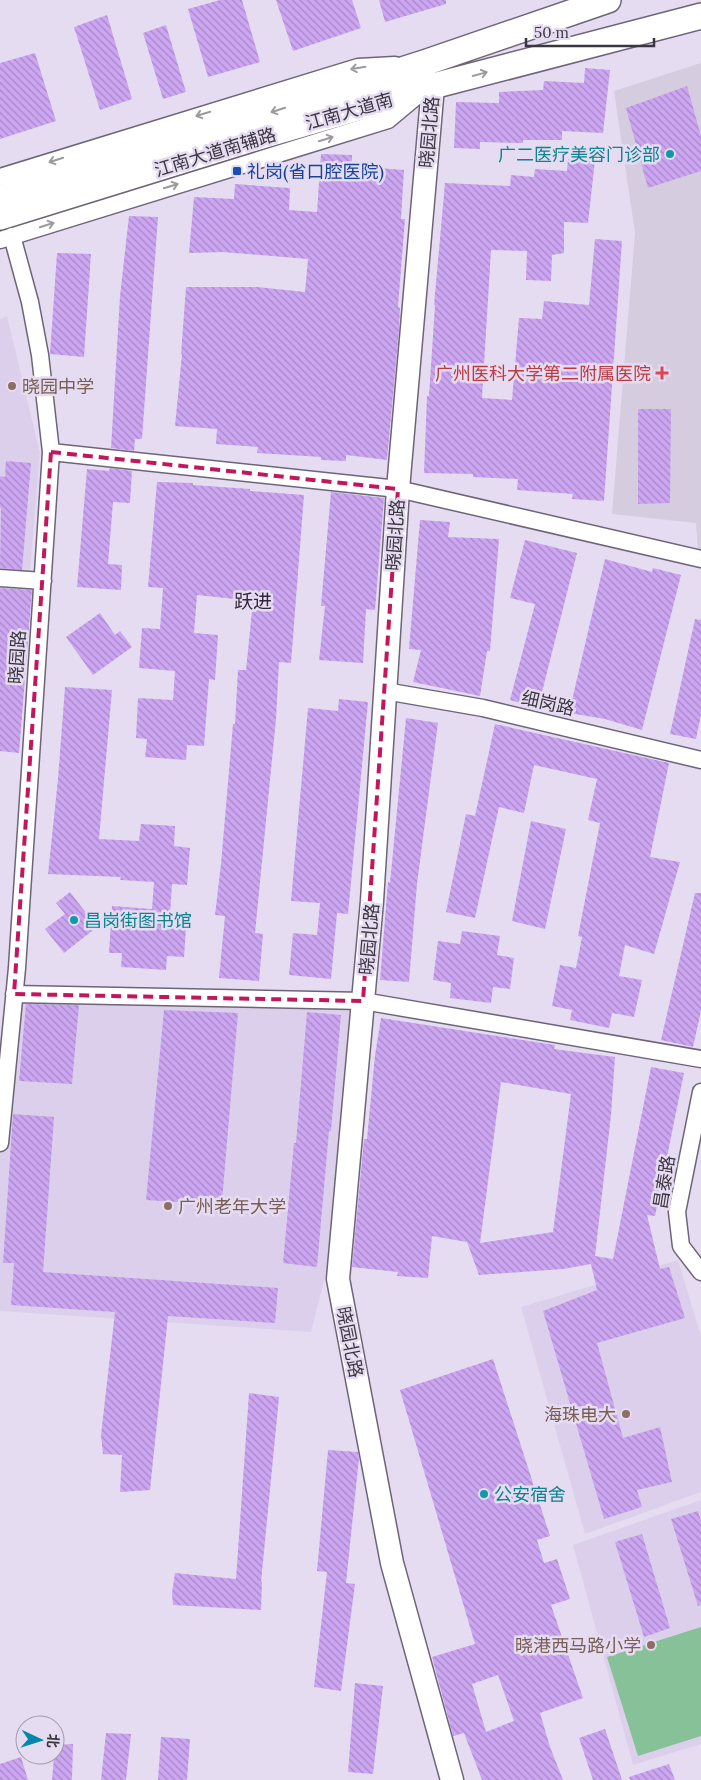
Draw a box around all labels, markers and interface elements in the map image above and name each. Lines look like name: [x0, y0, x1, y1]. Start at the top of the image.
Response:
scale bar: [526, 15, 654, 47]
text: 50 m: [534, 23, 569, 42]
one-way arrow: [351, 63, 367, 73]
one-way arrow: [471, 69, 487, 78]
street label: 江南大道南: [303, 88, 395, 134]
street label: 晓园北路: [414, 95, 444, 169]
one-way arrow: [270, 105, 286, 115]
one-way arrow: [195, 110, 211, 120]
street label: 江南大道南辅路: [151, 123, 279, 181]
one-way arrow: [318, 134, 334, 144]
place label: 广二医疗美容门诊部: [498, 143, 660, 166]
marker: 广二医疗美容门诊部: [664, 148, 676, 160]
one-way arrow: [48, 155, 64, 165]
place label: 礼岗(省口腔医院): [247, 160, 384, 183]
marker: 礼岗(省口腔医院): [231, 165, 243, 177]
one-way arrow: [162, 181, 178, 191]
one-way arrow: [38, 220, 54, 229]
place label: 广州医科大学第二附属医院: [435, 362, 651, 385]
marker: 广州医科大学第二附属医院: [655, 366, 669, 380]
place label: 晓园中学: [22, 375, 94, 398]
marker: 晓园中学: [6, 380, 18, 392]
street label: 晓园北路: [381, 498, 409, 572]
district label: 跃进: [234, 589, 272, 613]
street label: 晓园路: [4, 629, 30, 685]
street label: 细岗路: [519, 686, 577, 720]
street label: 晓园北路: [354, 902, 384, 976]
place label: 昌岗街图书馆: [84, 909, 192, 932]
marker: 昌岗街图书馆: [68, 914, 80, 926]
street label: 昌泰路: [648, 1154, 680, 1210]
place label: 广州老年大学: [178, 1195, 286, 1218]
marker: 广州老年大学: [162, 1200, 174, 1212]
street label: 晓园北路: [332, 1304, 368, 1380]
place label: 海珠电大: [544, 1403, 616, 1426]
marker: 海珠电大: [620, 1408, 632, 1420]
place label: 公安宿舍: [494, 1483, 566, 1506]
marker: 公安宿舍: [478, 1488, 490, 1500]
place label: 晓港西马路小学: [515, 1634, 641, 1657]
marker: 晓港西马路小学: [645, 1639, 657, 1651]
north arrow: [15, 1715, 65, 1765]
text: 北: [44, 1733, 62, 1749]

